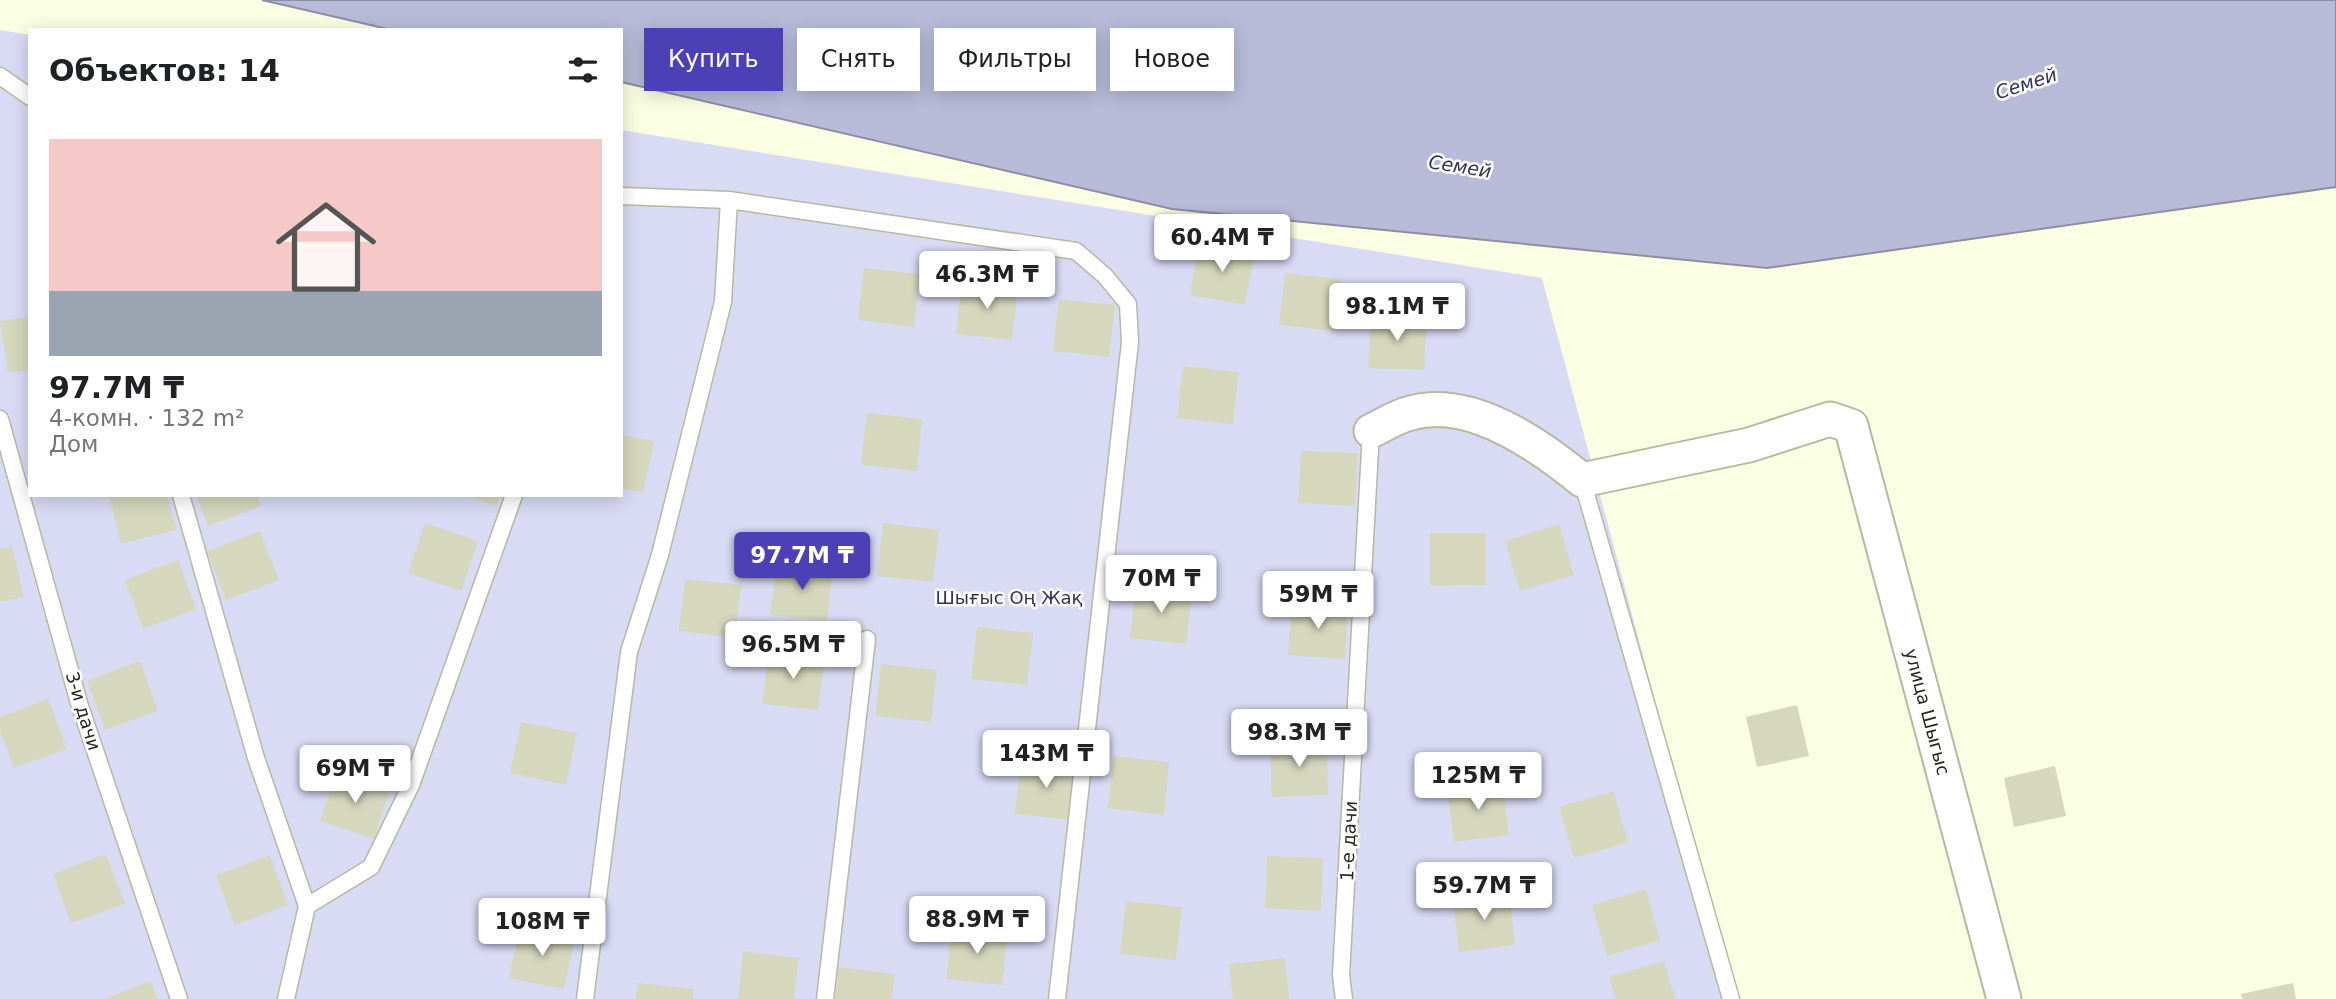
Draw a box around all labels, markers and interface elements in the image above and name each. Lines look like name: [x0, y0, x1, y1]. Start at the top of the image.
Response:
chip: Купить: [644, 28, 783, 91]
chip: Снять: [797, 28, 920, 91]
chip: Фильтры: [934, 28, 1096, 91]
chip: Новое: [1110, 28, 1234, 91]
icon: filters: [564, 51, 602, 89]
text: Объектов: 14: [49, 53, 280, 88]
water label: Семей: [1992, 63, 2060, 103]
water label: Семей: [1427, 150, 1493, 182]
icon: home: [263, 184, 389, 310]
pin: 60.4M ₸: [1157, 215, 1287, 274]
text: 60.4M ₸: [1170, 224, 1274, 250]
pin: 46.3M ₸: [922, 252, 1052, 311]
text: 46.3M ₸: [935, 261, 1039, 287]
pin: 98.1M ₸: [1332, 284, 1462, 343]
text: 98.1M ₸: [1345, 293, 1449, 319]
text: 97.7M ₸: [49, 370, 184, 405]
text: 4-комн. · 132 m²: [49, 405, 244, 431]
text: Дом: [49, 431, 98, 457]
pin: 97.7M ₸: [737, 532, 867, 592]
text: 97.7M ₸: [750, 542, 854, 568]
pin: 70M ₸: [1112, 556, 1210, 615]
text: 70M ₸: [1122, 565, 1200, 591]
pin: 59M ₸: [1269, 572, 1367, 631]
text: 59M ₸: [1279, 581, 1357, 607]
park label: Шығыс Оң Жақ: [936, 587, 1083, 608]
pin: 96.5M ₸: [728, 622, 858, 681]
text: 96.5M ₸: [741, 631, 845, 657]
street label: улица Шыгыс: [1901, 646, 1954, 777]
street label: 3-и дачи: [62, 669, 105, 753]
pin: 98.3M ₸: [1234, 710, 1364, 769]
text: 98.3M ₸: [1247, 719, 1351, 745]
pin: 143M ₸: [989, 730, 1103, 790]
text: 143M ₸: [999, 740, 1093, 766]
pin: 69M ₸: [306, 746, 404, 805]
pin: 125M ₸: [1421, 752, 1535, 812]
text: 69M ₸: [316, 755, 394, 781]
text: 125M ₸: [1431, 762, 1525, 788]
street label: 1-е дачи: [1336, 800, 1361, 882]
pin: 59.7M ₸: [1419, 862, 1549, 922]
text: 59.7M ₸: [1432, 872, 1536, 898]
pin: 88.9M ₸: [912, 897, 1042, 956]
pin: 108M ₸: [485, 898, 599, 958]
text: 88.9M ₸: [925, 906, 1029, 932]
text: 108M ₸: [495, 908, 589, 934]

